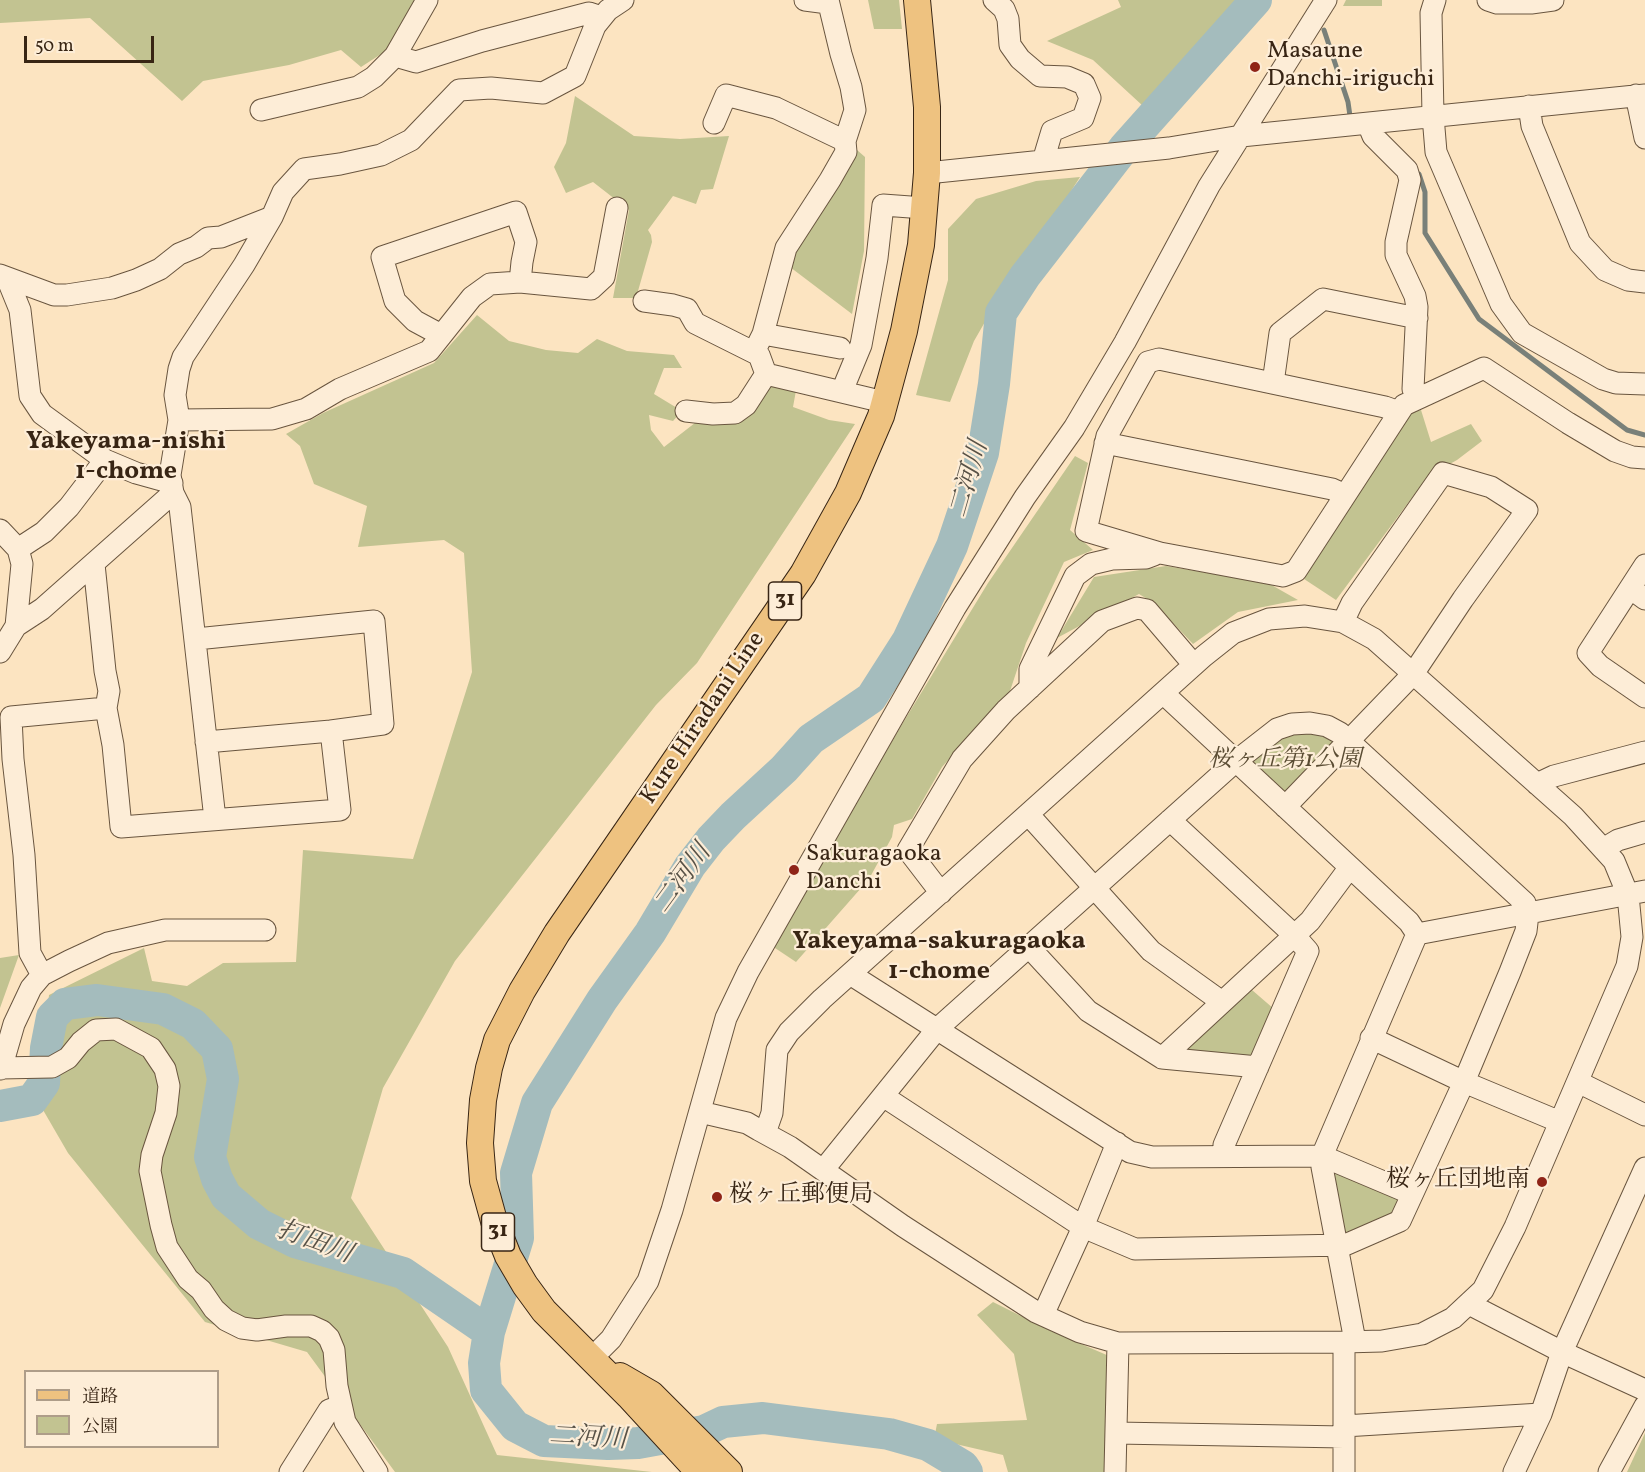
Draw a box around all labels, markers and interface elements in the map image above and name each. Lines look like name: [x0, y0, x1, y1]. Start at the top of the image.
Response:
scale bar: [27, 24, 158, 62]
text: 50 m: [35, 34, 74, 59]
place label: Masaune Danchi-iriguchi: [1267, 39, 1434, 95]
marker: Masaune Danchi-iriguchi: [1248, 60, 1262, 74]
district label: Yakeyama-nishi 1-chome: [26, 427, 226, 488]
water label: 二河川: [945, 438, 997, 522]
road number: 31: [768, 582, 802, 620]
street label: Kure Hiradani Line: [636, 627, 772, 811]
park label: 桜ヶ丘第1公園: [1208, 748, 1362, 776]
water label: 二河川: [648, 839, 720, 921]
place label: Sakuragaoka Danchi: [806, 842, 942, 898]
marker: Sakuragaoka Danchi: [787, 863, 801, 877]
district label: Yakeyama-sakuragaoka 1-chome: [792, 927, 1086, 988]
place label: 桜ヶ丘団地南: [1386, 1168, 1530, 1196]
marker: 桜ヶ丘団地南: [1535, 1175, 1549, 1189]
place label: 桜ヶ丘郵便局: [729, 1183, 873, 1211]
marker: 桜ヶ丘郵便局: [710, 1190, 724, 1204]
road number: 31: [482, 1213, 514, 1251]
water label: 打田川: [272, 1216, 356, 1272]
legend: [24, 1370, 219, 1448]
text: 道路: [82, 1385, 118, 1410]
text: 公園: [82, 1415, 118, 1440]
water label: 二河川: [548, 1422, 628, 1458]

